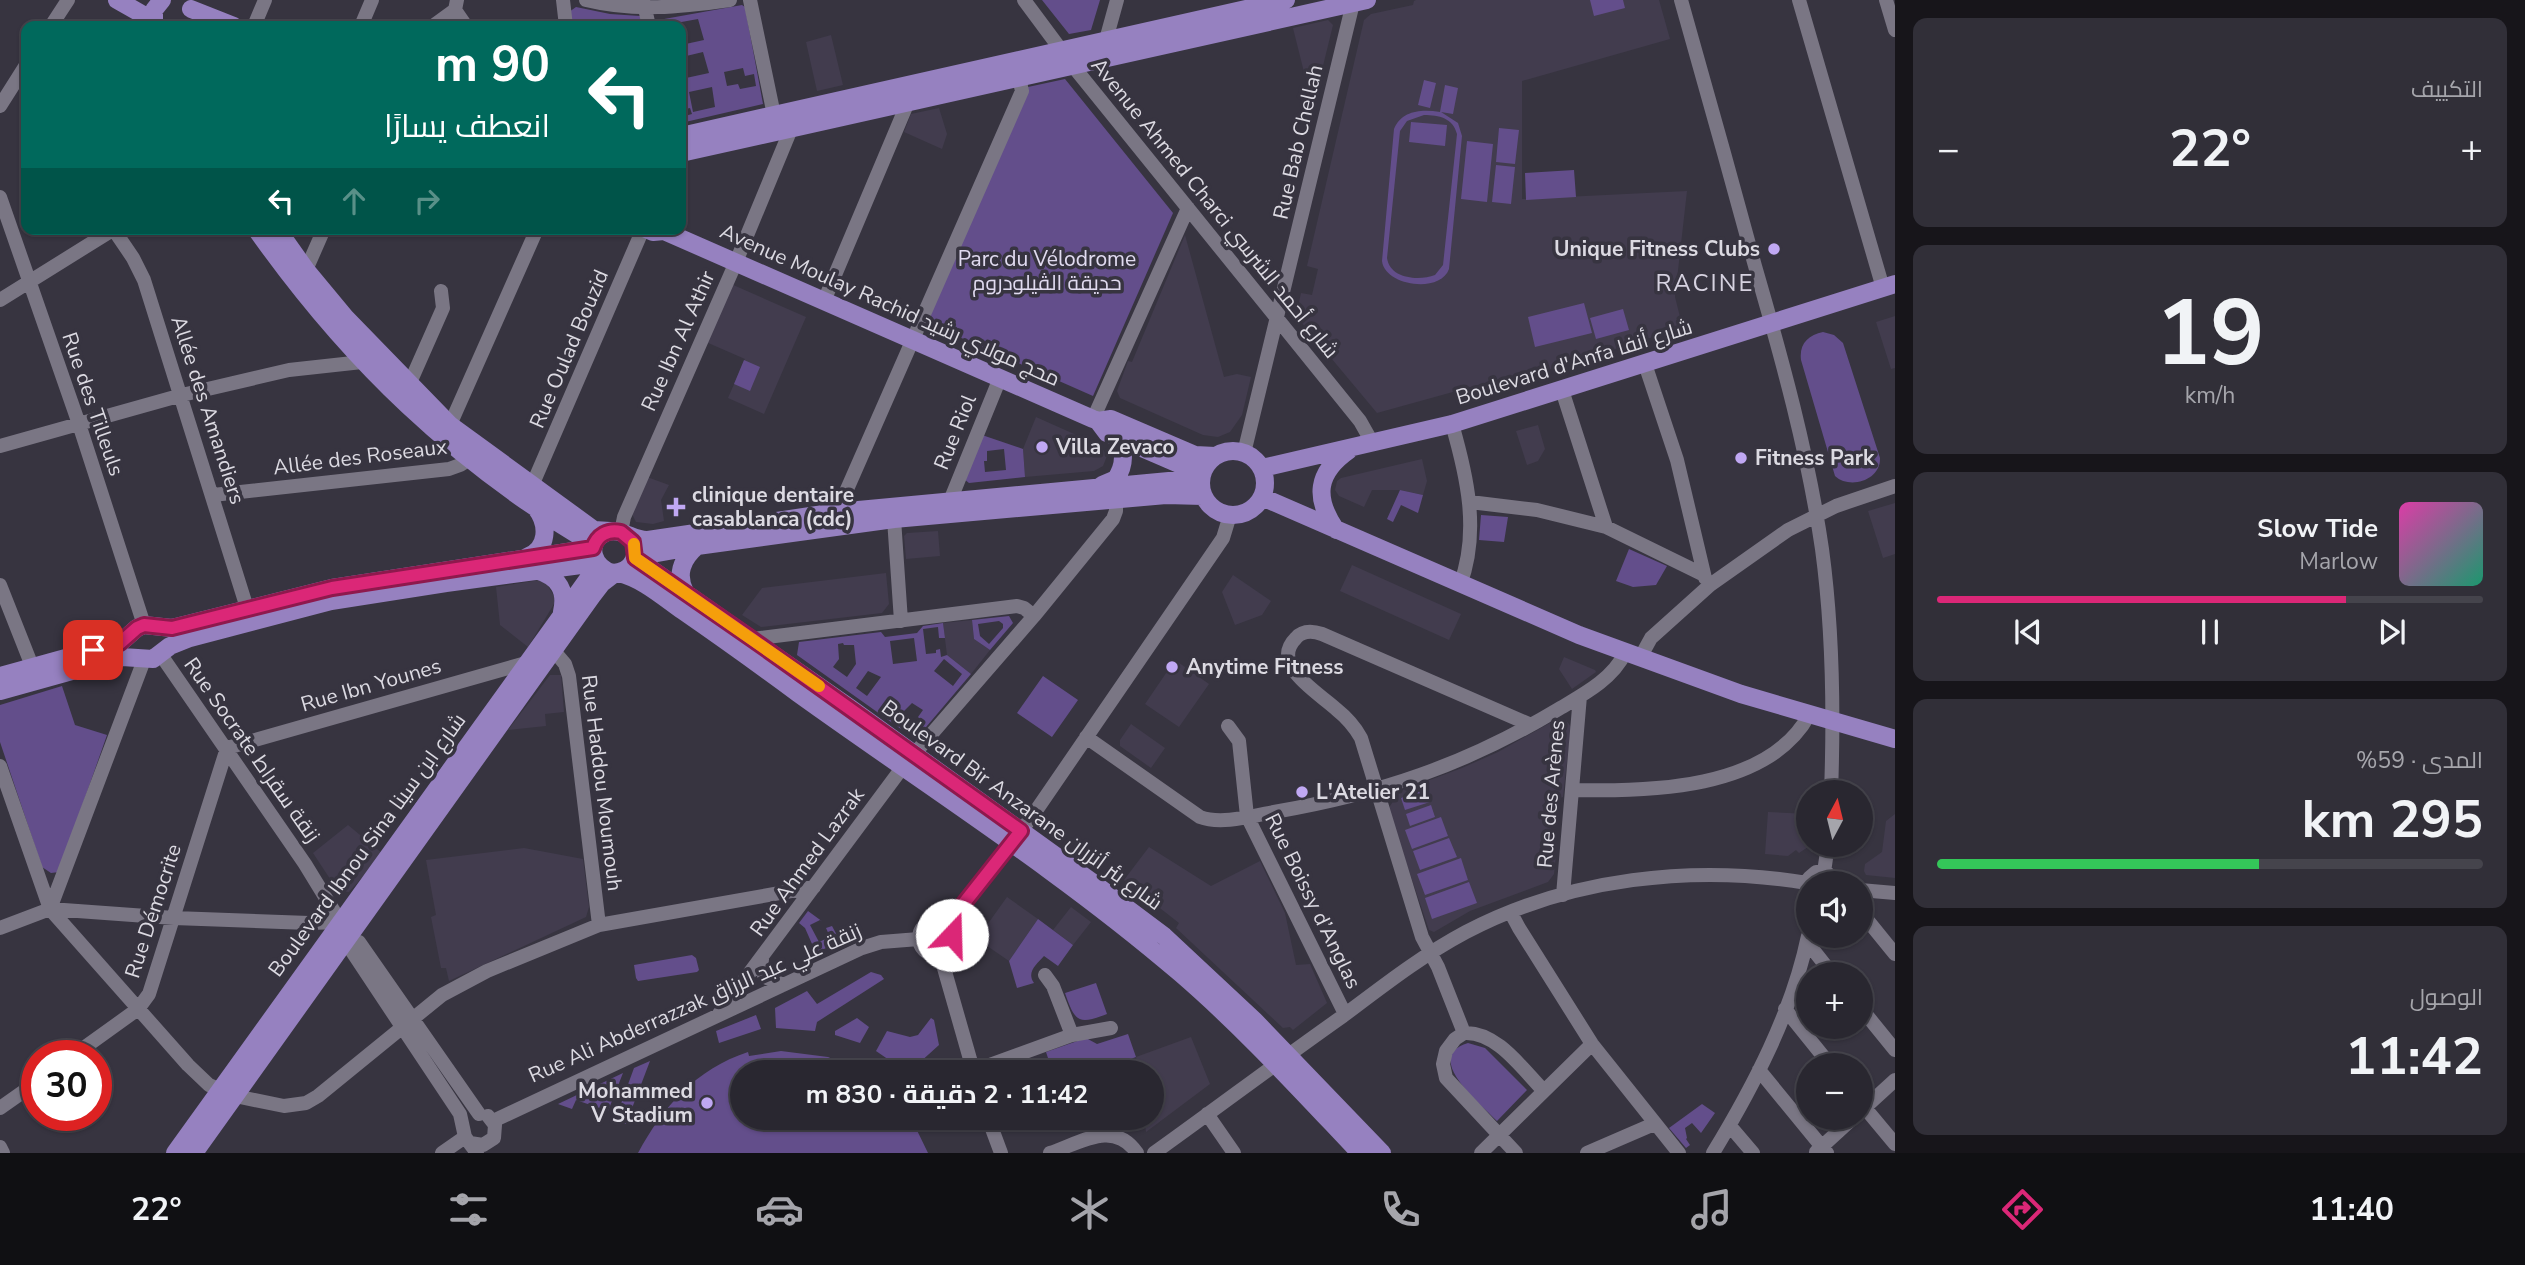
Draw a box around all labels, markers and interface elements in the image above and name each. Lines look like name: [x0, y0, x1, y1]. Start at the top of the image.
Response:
text: 90 m: [435, 31, 550, 98]
icon: left: [574, 49, 665, 140]
street label: Avenue Ahmed Charci شارع أحمد الشرسي: [1084, 52, 1345, 365]
street label: Rue Bab Chellah: [1267, 62, 1329, 222]
text: التكييف: [2411, 74, 2483, 105]
text: انعطف يسارًا: [384, 105, 550, 148]
text: 22°: [2169, 113, 2251, 184]
text: −: [1937, 124, 1960, 175]
text: +: [2460, 124, 2483, 175]
icon: left: [262, 182, 300, 220]
icon: ahead: [335, 182, 373, 220]
icon: right: [408, 182, 446, 220]
street label: Avenue Moulay Rachid محج مولاي رشيد: [715, 217, 1064, 395]
place label: Unique Fitness Clubs: [1554, 235, 1760, 263]
marker: Unique Fitness Clubs: [1766, 241, 1782, 257]
park label: Parc du Vélodrome حديقة الڤيلودروم: [958, 245, 1136, 297]
street label: Rue Oulad Bouzid: [523, 265, 615, 433]
street label: Rue Ibn Al Athir: [635, 266, 722, 416]
district label: RACINE: [1655, 267, 1755, 299]
text: 19: [2155, 272, 2265, 396]
street label: Allée des Amandiers: [164, 312, 252, 508]
street label: Boulevard d'Anfa شارع أنفا: [1452, 313, 1696, 411]
street label: Rue des Tilleuls: [55, 328, 131, 480]
text: km/h: [2185, 380, 2235, 411]
street label: Rue Riol: [927, 389, 983, 474]
street label: Allée des Roseaux: [271, 432, 449, 482]
place label: Villa Zevaco: [1055, 433, 1175, 461]
marker: Villa Zevaco: [1034, 439, 1050, 455]
place label: Fitness Park: [1755, 444, 1875, 472]
marker: Fitness Park: [1733, 450, 1749, 466]
place label: clinique dentaire casablanca (cdc): [692, 481, 854, 533]
marker: clinique dentaire casablanca (cdc): [666, 497, 686, 517]
text: Slow Tide: [2257, 511, 2378, 546]
text: Marlow: [2299, 546, 2378, 577]
icon: previous: [2009, 613, 2047, 651]
icon: pause: [2191, 613, 2229, 651]
icon: next: [2373, 613, 2411, 651]
pin: [63, 620, 123, 680]
icon: arrive: [74, 631, 112, 669]
street label: Rue Socrate زنقة سقراط: [177, 652, 327, 848]
street label: Rue Ibn Younes: [298, 652, 444, 718]
place label: Anytime Fitness: [1186, 653, 1343, 681]
marker: Anytime Fitness: [1164, 659, 1180, 675]
street label: Rue Haddou Moumouh: [575, 673, 629, 893]
street label: Boulevard Bir Anzarane شارع بئر أنزران: [876, 694, 1168, 916]
street label: Boulevard Ibnou Sina شارع ابن سينا: [262, 708, 472, 982]
street label: Rue des Arènes: [1531, 719, 1571, 869]
text: المدى · 59%: [2356, 745, 2483, 776]
place label: L'Atelier 21: [1316, 778, 1430, 806]
north arrow: [1796, 780, 1872, 858]
map controls: [1796, 780, 1873, 1130]
street label: Rue Ahmed Lazrak: [743, 781, 871, 942]
marker: L'Atelier 21: [1294, 784, 1310, 800]
text: 295 km: [2302, 784, 2483, 855]
street label: Rue Boissy d’Anglas: [1258, 809, 1368, 993]
street label: Rue Démocrite: [118, 840, 188, 982]
button: sound: [1796, 871, 1873, 948]
position arrow: [915, 898, 989, 972]
street label: Rue Ali Abderrazzak زنقة علي عبد الرزاق: [524, 917, 867, 1091]
button: +: [1796, 962, 1873, 1039]
text: الوصول: [2410, 982, 2483, 1013]
text: 11:42: [2345, 1021, 2483, 1092]
speed limit sign: 30: [21, 1040, 112, 1131]
button: −: [1796, 1053, 1873, 1130]
place label: Mohammed V Stadium: [578, 1077, 693, 1129]
text: 11:42 · 2 دقيقة · 830 m: [806, 1077, 1088, 1112]
marker: Mohammed V Stadium: [699, 1095, 715, 1111]
icon: filters: [444, 1185, 493, 1234]
icon: car: [755, 1185, 804, 1234]
icon: climate: [1065, 1185, 1114, 1234]
icon: phone: [1376, 1185, 1425, 1234]
icon: music: [1687, 1185, 1736, 1234]
icon: directions: [1998, 1185, 2047, 1234]
text: 22°: [131, 1188, 182, 1231]
text: 11:40: [2309, 1188, 2394, 1231]

